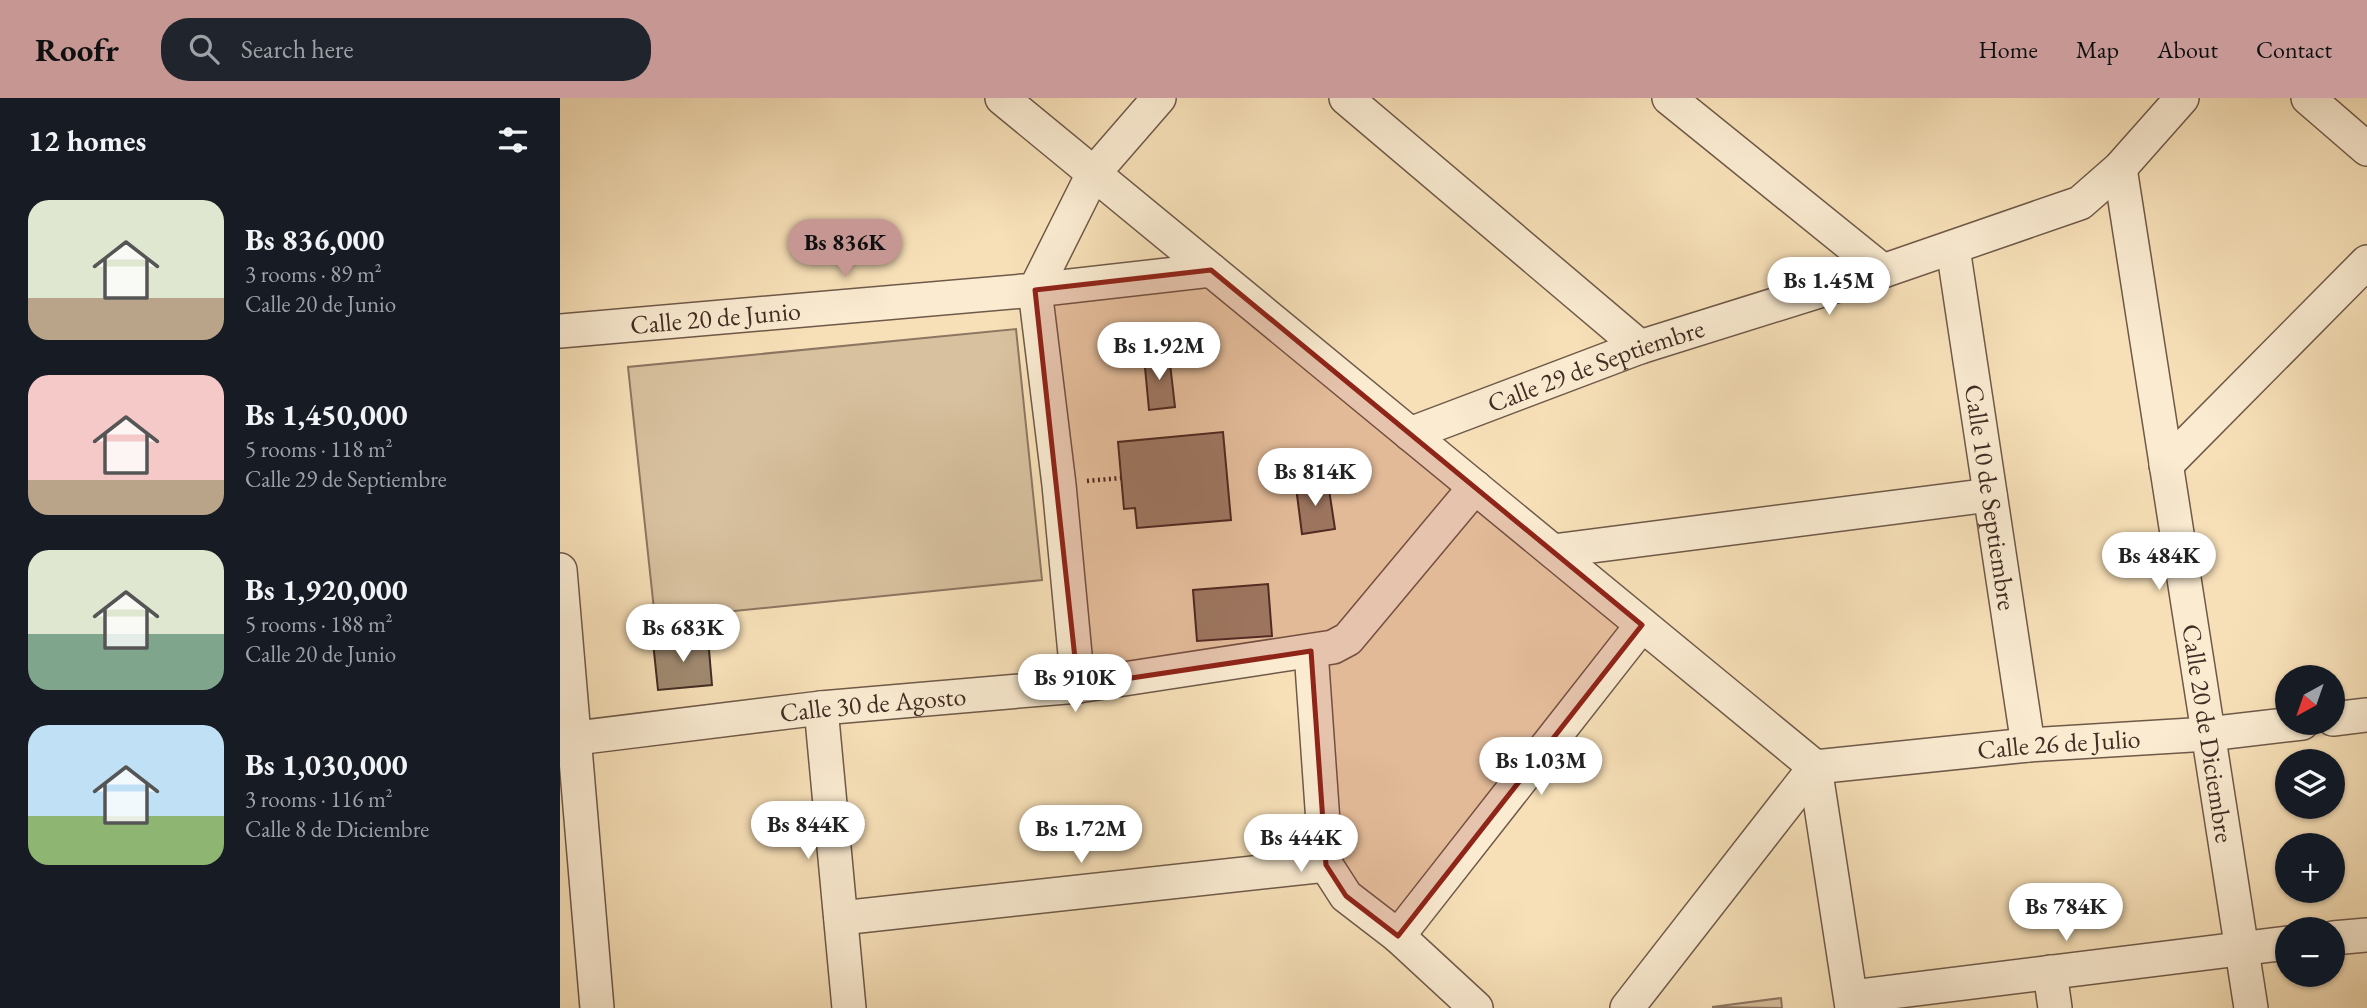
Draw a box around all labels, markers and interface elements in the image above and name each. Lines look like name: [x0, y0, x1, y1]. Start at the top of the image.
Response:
search box: [161, 18, 651, 81]
text: Roofr: [35, 28, 119, 71]
icon: search: [185, 30, 223, 68]
text: Search here: [241, 32, 354, 66]
text: Home: [1978, 34, 2038, 65]
text: Map: [2076, 34, 2119, 65]
text: About: [2157, 34, 2218, 65]
text: Contact: [2256, 34, 2332, 65]
text: 12 homes: [28, 121, 146, 160]
icon: filters: [494, 121, 532, 159]
text: Bs 836,000: [245, 220, 384, 259]
pin: Bs 836K: [780, 220, 910, 279]
text: Bs 836K: [804, 227, 886, 257]
icon: home: [84, 228, 168, 312]
pin: Bs 1.45M: [1757, 258, 1901, 317]
text: 3 rooms · 89 m²: [245, 259, 382, 289]
text: Bs 1.45M: [1783, 265, 1875, 295]
text: Calle 20 de Junio: [245, 289, 396, 319]
street label: Calle 20 de Junio: [629, 293, 802, 342]
street label: Calle 29 de Septiembre: [1482, 311, 1708, 420]
pin: Bs 1.92M: [1087, 322, 1231, 382]
text: Bs 1.92M: [1113, 330, 1205, 360]
street label: Calle 10 de Septiembre: [1957, 382, 2024, 613]
text: Bs 1,450,000: [245, 395, 408, 434]
icon: home: [84, 403, 168, 487]
text: 5 rooms · 118 m²: [245, 434, 393, 464]
pin: Bs 814K: [1250, 448, 1380, 508]
text: Bs 814K: [1274, 456, 1356, 486]
text: Calle 29 de Septiembre: [245, 464, 447, 494]
pin: Bs 484K: [2094, 532, 2224, 592]
text: Bs 484K: [2118, 540, 2200, 570]
text: Bs 1,920,000: [245, 570, 408, 609]
icon: home: [84, 578, 168, 662]
pin: Bs 683K: [618, 604, 748, 664]
text: 5 rooms · 188 m²: [245, 609, 393, 639]
text: Bs 683K: [642, 612, 724, 642]
street label: Calle 20 de Diciembre: [2174, 621, 2242, 845]
text: Calle 20 de Junio: [245, 639, 396, 669]
pin: Bs 910K: [1010, 654, 1140, 714]
text: Bs 910K: [1034, 662, 1116, 692]
north arrow: [2275, 665, 2345, 735]
map controls: [2275, 665, 2345, 987]
street label: Calle 30 de Agosto: [778, 679, 967, 730]
street label: Calle 26 de Julio: [1976, 721, 2141, 767]
pin: Bs 1.03M: [1469, 738, 1613, 797]
text: Bs 1,030,000: [245, 745, 408, 784]
text: Bs 1.03M: [1495, 745, 1587, 775]
button: layers: [2275, 749, 2345, 819]
icon: home: [84, 753, 168, 837]
text: 3 rooms · 116 m²: [245, 784, 393, 814]
pin: Bs 844K: [743, 802, 873, 861]
pin: Bs 1.72M: [1009, 806, 1153, 865]
text: Bs 844K: [767, 809, 849, 839]
text: Bs 1.72M: [1035, 813, 1127, 843]
text: Calle 8 de Diciembre: [245, 814, 429, 844]
pin: Bs 444K: [1236, 814, 1366, 874]
text: Bs 444K: [1260, 822, 1342, 852]
button: +: [2275, 833, 2345, 903]
pin: Bs 784K: [2001, 884, 2131, 943]
text: Bs 784K: [2025, 891, 2107, 921]
button: −: [2275, 917, 2345, 987]

